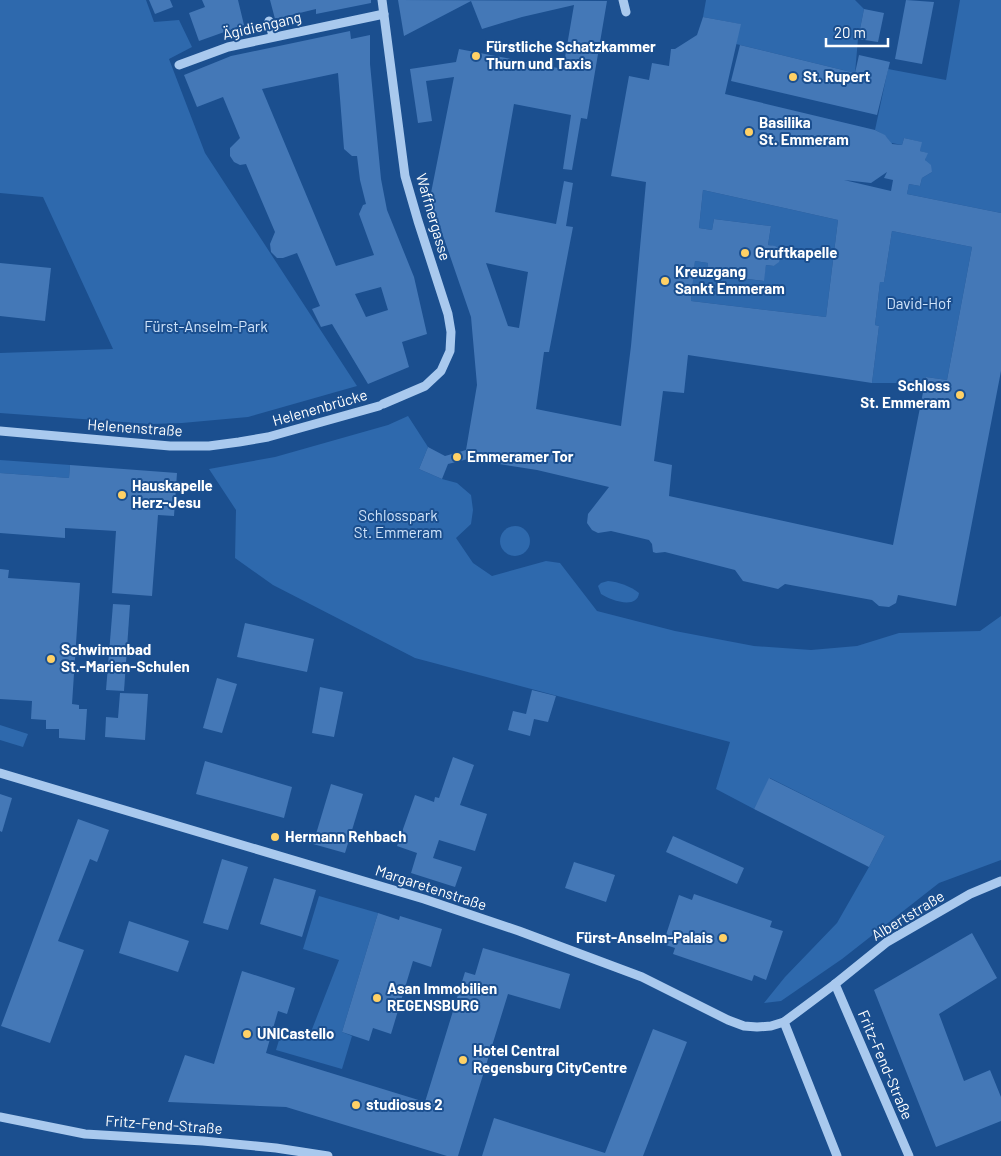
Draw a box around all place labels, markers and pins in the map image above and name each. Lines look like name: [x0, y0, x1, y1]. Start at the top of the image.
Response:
place label: Fürstliche Schatzkammer Thurn und Taxis: [486, 37, 656, 72]
marker: Fürstliche Schatzkammer Thurn und Taxis: [470, 50, 482, 62]
place label: St. Rupert: [803, 67, 871, 85]
marker: St. Rupert: [787, 71, 799, 83]
place label: Basilika St. Emmeram: [759, 113, 849, 148]
marker: Basilika St. Emmeram: [743, 126, 755, 138]
place label: Gruftkapelle: [755, 243, 837, 261]
marker: Gruftkapelle: [739, 247, 751, 259]
place label: Kreuzgang Sankt Emmeram: [675, 262, 785, 297]
marker: Kreuzgang Sankt Emmeram: [659, 275, 671, 287]
place label: Schloss St. Emmeram: [860, 376, 950, 411]
marker: Schloss St. Emmeram: [954, 389, 966, 401]
place label: Emmeramer Tor: [467, 447, 574, 465]
marker: Emmeramer Tor: [451, 451, 463, 463]
place label: Hauskapelle Herz-Jesu: [132, 476, 213, 511]
marker: Hauskapelle Herz-Jesu: [116, 489, 128, 501]
place label: Schwimmbad St.-Marien-Schulen: [61, 640, 190, 675]
marker: Schwimmbad St.-Marien-Schulen: [45, 653, 57, 665]
place label: Hermann Rehbach: [285, 827, 406, 845]
marker: Hermann Rehbach: [269, 831, 281, 843]
place label: Fürst-Anselm-Palais: [576, 928, 713, 946]
marker: Fürst-Anselm-Palais: [717, 932, 729, 944]
place label: Asan Immobilien REGENSBURG: [387, 979, 497, 1014]
marker: Asan Immobilien REGENSBURG: [371, 992, 383, 1004]
place label: UNICastello: [257, 1024, 334, 1042]
marker: UNICastello: [241, 1028, 253, 1040]
place label: Hotel Central Regensburg CityCentre: [473, 1041, 627, 1076]
marker: Hotel Central Regensburg CityCentre: [457, 1054, 469, 1066]
place label: studiosus 2: [366, 1095, 443, 1113]
marker: studiosus 2: [350, 1099, 362, 1111]

